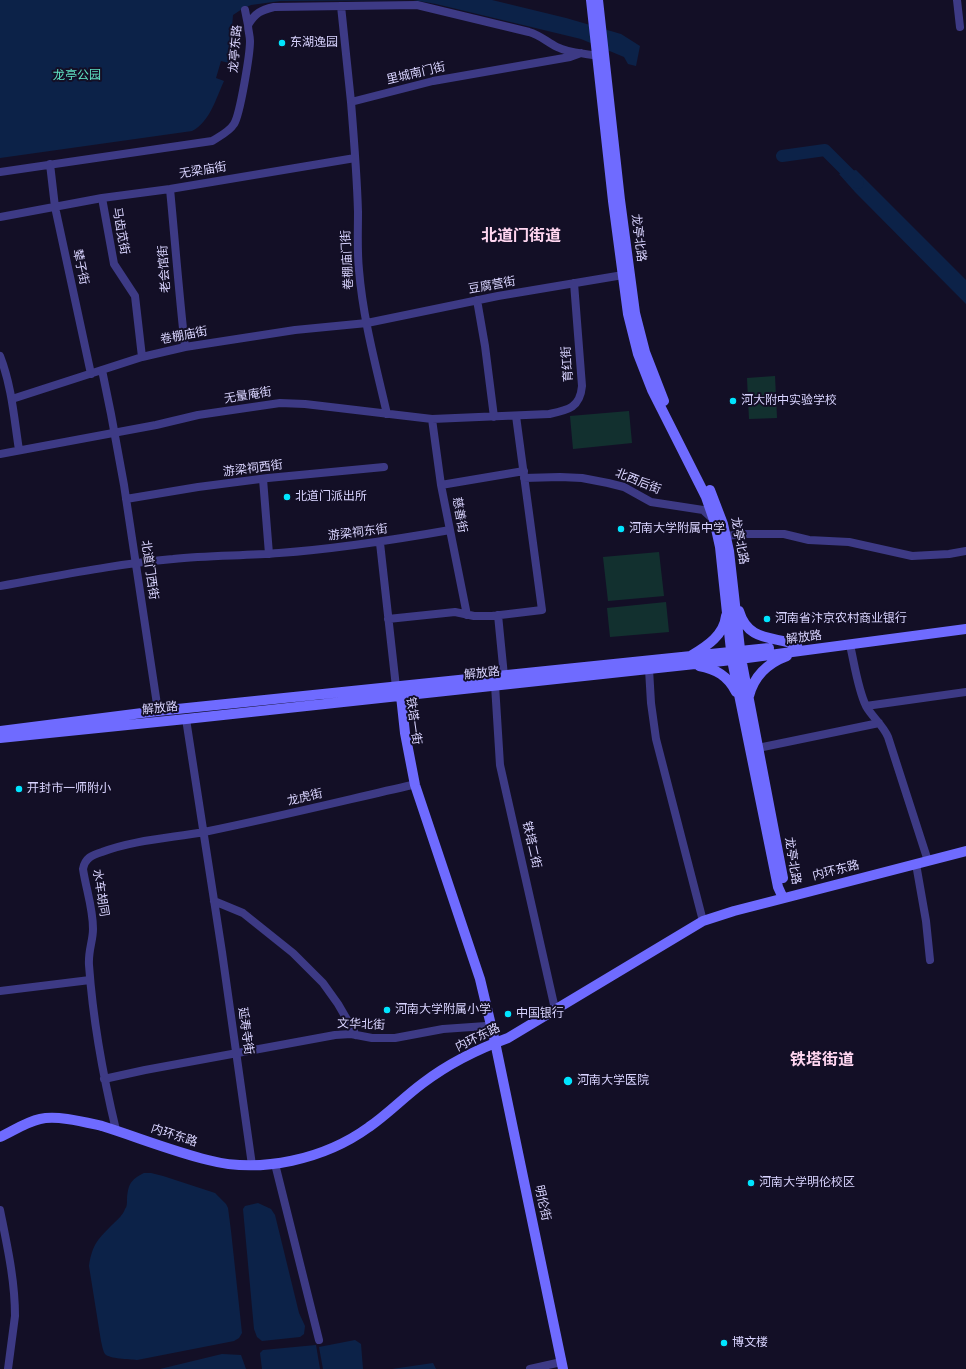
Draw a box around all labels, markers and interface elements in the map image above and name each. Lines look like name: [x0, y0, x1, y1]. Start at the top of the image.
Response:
street label: 龙亭东路: [227, 24, 245, 74]
place label: 东湖逸园: [290, 36, 338, 50]
marker: 东湖逸园: [277, 38, 287, 48]
street label: 里城南门街: [385, 60, 447, 88]
park label: 龙亭公园: [53, 69, 101, 83]
street label: 无梁庙街: [178, 160, 228, 182]
street label: 马齿苋街: [109, 206, 131, 256]
street label: 龙亭北路: [628, 213, 648, 263]
district label: 北道门街道: [481, 227, 561, 247]
street label: 卷棚庙门街: [339, 230, 357, 290]
street label: 老会馆街: [156, 245, 174, 293]
street label: 辇子街: [69, 248, 91, 286]
street label: 豆腐营街: [467, 275, 517, 297]
street label: 卷棚庙街: [159, 324, 209, 348]
street label: 育红街: [560, 346, 576, 382]
street label: 无量庵街: [223, 385, 273, 407]
place label: 河大附中实验学校: [741, 394, 837, 408]
marker: 河大附中实验学校: [728, 396, 738, 406]
street label: 游梁祠西街: [222, 458, 284, 480]
street label: 北西后街: [613, 466, 663, 498]
place label: 北道门派出所: [295, 490, 367, 504]
marker: 北道门派出所: [282, 492, 292, 502]
street label: 慈善街: [449, 496, 469, 534]
street label: 龙亭北路: [727, 516, 751, 566]
street label: 游梁祠东街: [327, 522, 389, 544]
place label: 河南大学附属中学: [629, 522, 725, 536]
marker: 河南大学附属中学: [616, 524, 626, 534]
street label: 北道门西街: [138, 539, 160, 601]
place label: 河南省汴京农村商业银行: [775, 612, 907, 626]
marker: 河南省汴京农村商业银行: [762, 614, 772, 624]
street label: 解放路: [785, 629, 823, 647]
street label: 解放路: [463, 665, 501, 683]
street label: 铁塔一街: [403, 696, 423, 746]
street label: 解放路: [141, 700, 179, 718]
place label: 开封市一师附小: [27, 782, 111, 796]
marker: 开封市一师附小: [14, 784, 24, 794]
street label: 龙虎街: [286, 787, 324, 809]
street label: 铁塔二街: [519, 820, 543, 870]
street label: 龙亭北路: [781, 836, 803, 886]
street label: 内环东路: [811, 858, 861, 884]
street label: 水车胡同: [89, 868, 111, 918]
place label: 河南大学附属小学: [395, 1003, 491, 1017]
marker: 河南大学附属小学: [382, 1005, 392, 1015]
street label: 延寿寺街: [235, 1006, 255, 1056]
place label: 中国银行: [516, 1007, 564, 1021]
marker: 中国银行: [503, 1009, 513, 1019]
street label: 文华北街: [337, 1017, 385, 1033]
street label: 内环东路: [453, 1021, 503, 1055]
district label: 铁塔街道: [790, 1051, 854, 1071]
place label: 河南大学医院: [577, 1074, 649, 1088]
marker: 河南大学医院: [562, 1075, 574, 1087]
street label: 内环东路: [149, 1122, 199, 1150]
place label: 河南大学明伦校区: [759, 1176, 855, 1190]
marker: 河南大学明伦校区: [746, 1178, 756, 1188]
street label: 明伦街: [531, 1184, 553, 1222]
place label: 博文楼: [732, 1336, 768, 1350]
marker: 博文楼: [719, 1338, 729, 1348]

